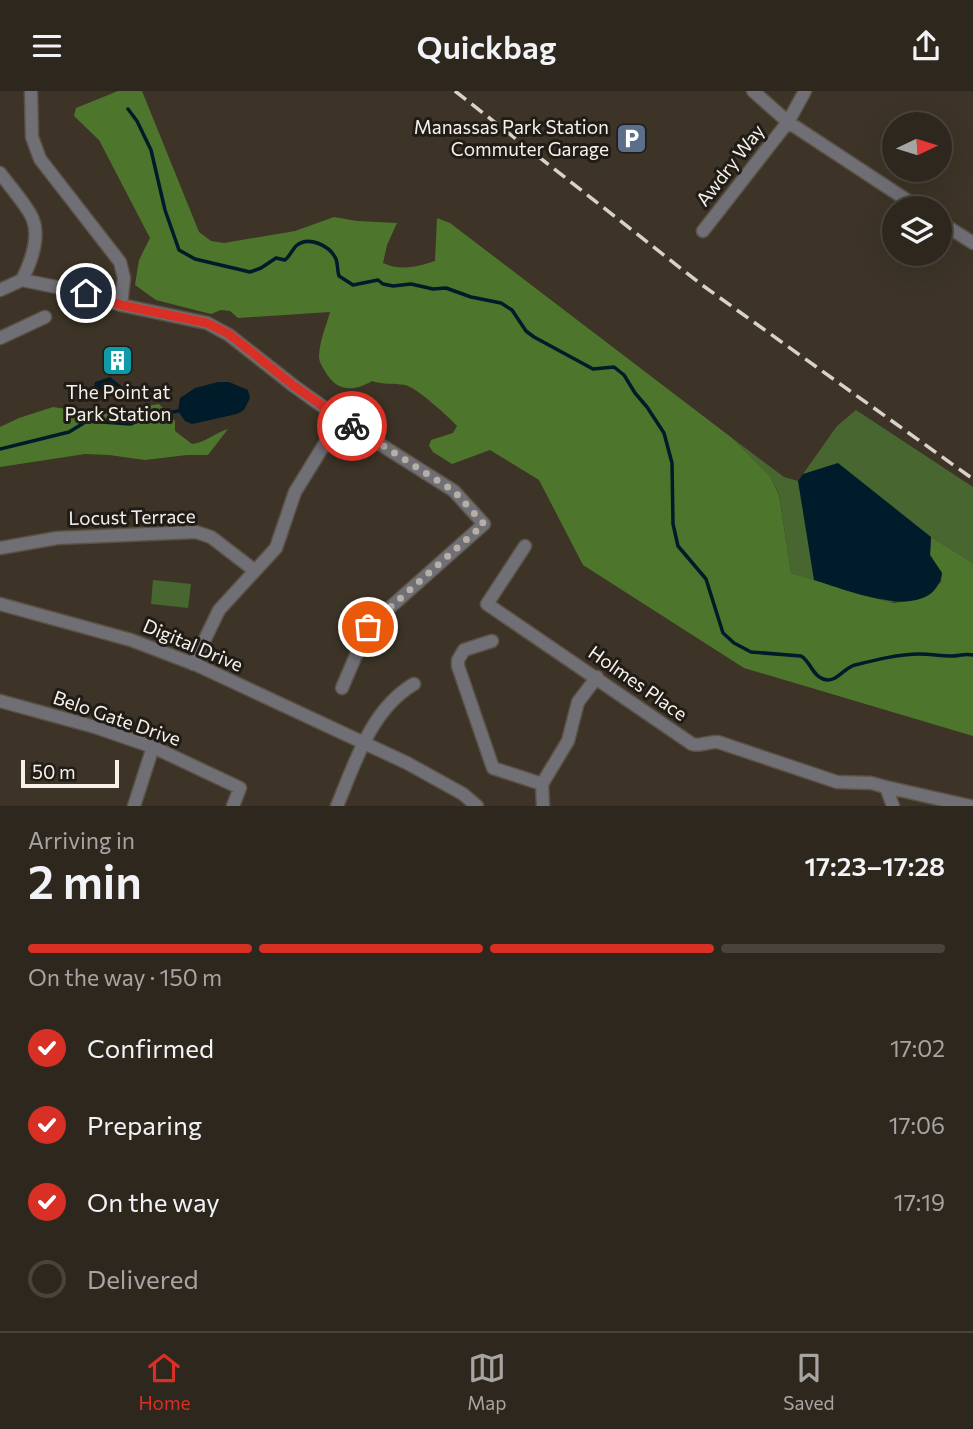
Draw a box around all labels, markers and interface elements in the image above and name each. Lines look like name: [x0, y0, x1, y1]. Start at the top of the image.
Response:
text: Quickbag: [417, 26, 556, 66]
icon: menu: [28, 27, 66, 65]
icon: share: [907, 27, 945, 65]
north arrow: [882, 112, 952, 182]
map controls: [882, 112, 952, 266]
place label: Manassas Park Station Commuter Garage: [414, 115, 609, 160]
street label: Awdry Way: [691, 119, 769, 210]
parking icon: Manassas Park Station Commuter Garage: [615, 121, 649, 155]
button: layers: [882, 196, 952, 266]
pin: [56, 263, 116, 323]
icon: home: [67, 274, 105, 312]
building icon: The Point at Park Station: [101, 344, 135, 378]
place label: The Point at Park Station: [65, 380, 171, 425]
courier: [317, 391, 387, 461]
icon: bike: [333, 407, 371, 445]
street label: Locust Terrace: [68, 504, 196, 529]
pin: [338, 597, 398, 657]
icon: bag: [349, 608, 387, 646]
street label: Digital Drive: [140, 613, 247, 676]
street label: Holmes Place: [584, 640, 692, 725]
street label: Belo Gate Drive: [50, 685, 184, 750]
scale bar: [21, 757, 119, 789]
text: 50 m: [32, 760, 76, 783]
text: Arriving in: [28, 826, 135, 854]
text: 17:23–17:28: [804, 850, 945, 881]
text: 2 min: [28, 852, 142, 908]
text: On the way · 150 m: [28, 963, 222, 991]
icon: check: [28, 1029, 66, 1067]
text: Confirmed: [87, 1032, 214, 1063]
text: 17:02: [890, 1034, 945, 1062]
icon: check: [28, 1106, 66, 1144]
text: Preparing: [87, 1109, 202, 1140]
text: 17:06: [889, 1111, 945, 1139]
icon: check: [28, 1183, 66, 1221]
text: On the way: [87, 1186, 220, 1217]
text: 17:19: [894, 1188, 945, 1216]
text: Delivered: [87, 1263, 198, 1294]
tab: Home: [138, 1349, 191, 1414]
tab: Map: [467, 1349, 507, 1414]
tab: Saved: [783, 1349, 835, 1414]

